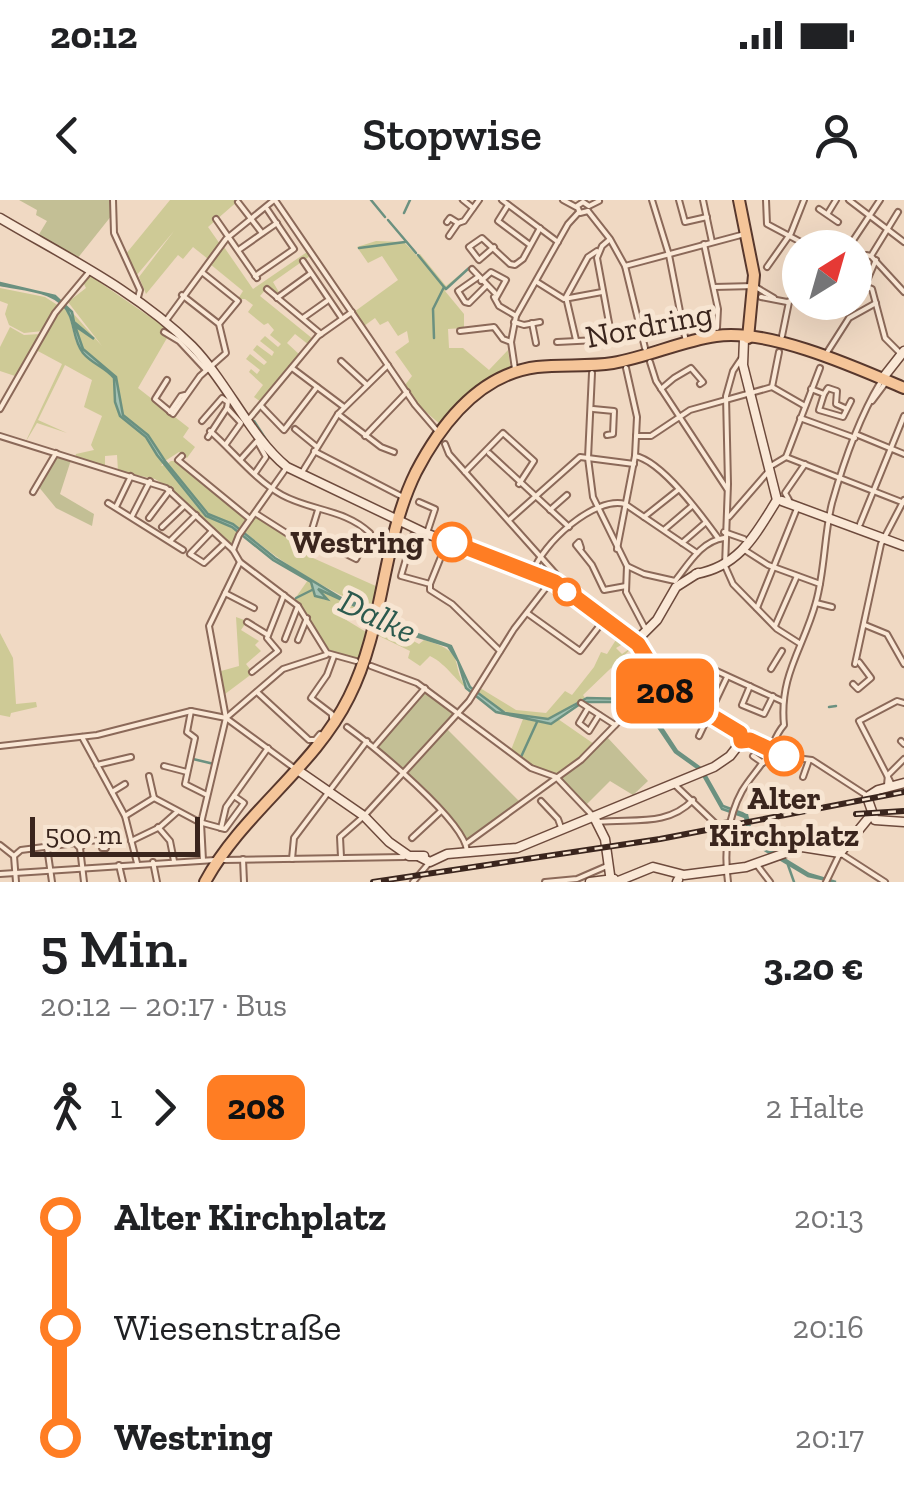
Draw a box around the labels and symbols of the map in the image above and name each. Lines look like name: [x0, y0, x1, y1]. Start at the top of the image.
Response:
north arrow: [782, 230, 872, 320]
street label: Nordring: [582, 294, 716, 356]
place label: Westring: [291, 523, 424, 561]
marker: Westring: [433, 523, 471, 561]
unlabelled marker: [554, 579, 580, 605]
water label: Dalke: [333, 580, 423, 652]
line badge: 208: [608, 658, 722, 724]
marker: Alter Kirchplatz: [765, 737, 803, 775]
place label: Alter Kirchplatz: [709, 779, 859, 854]
scale bar: [30, 812, 200, 856]

